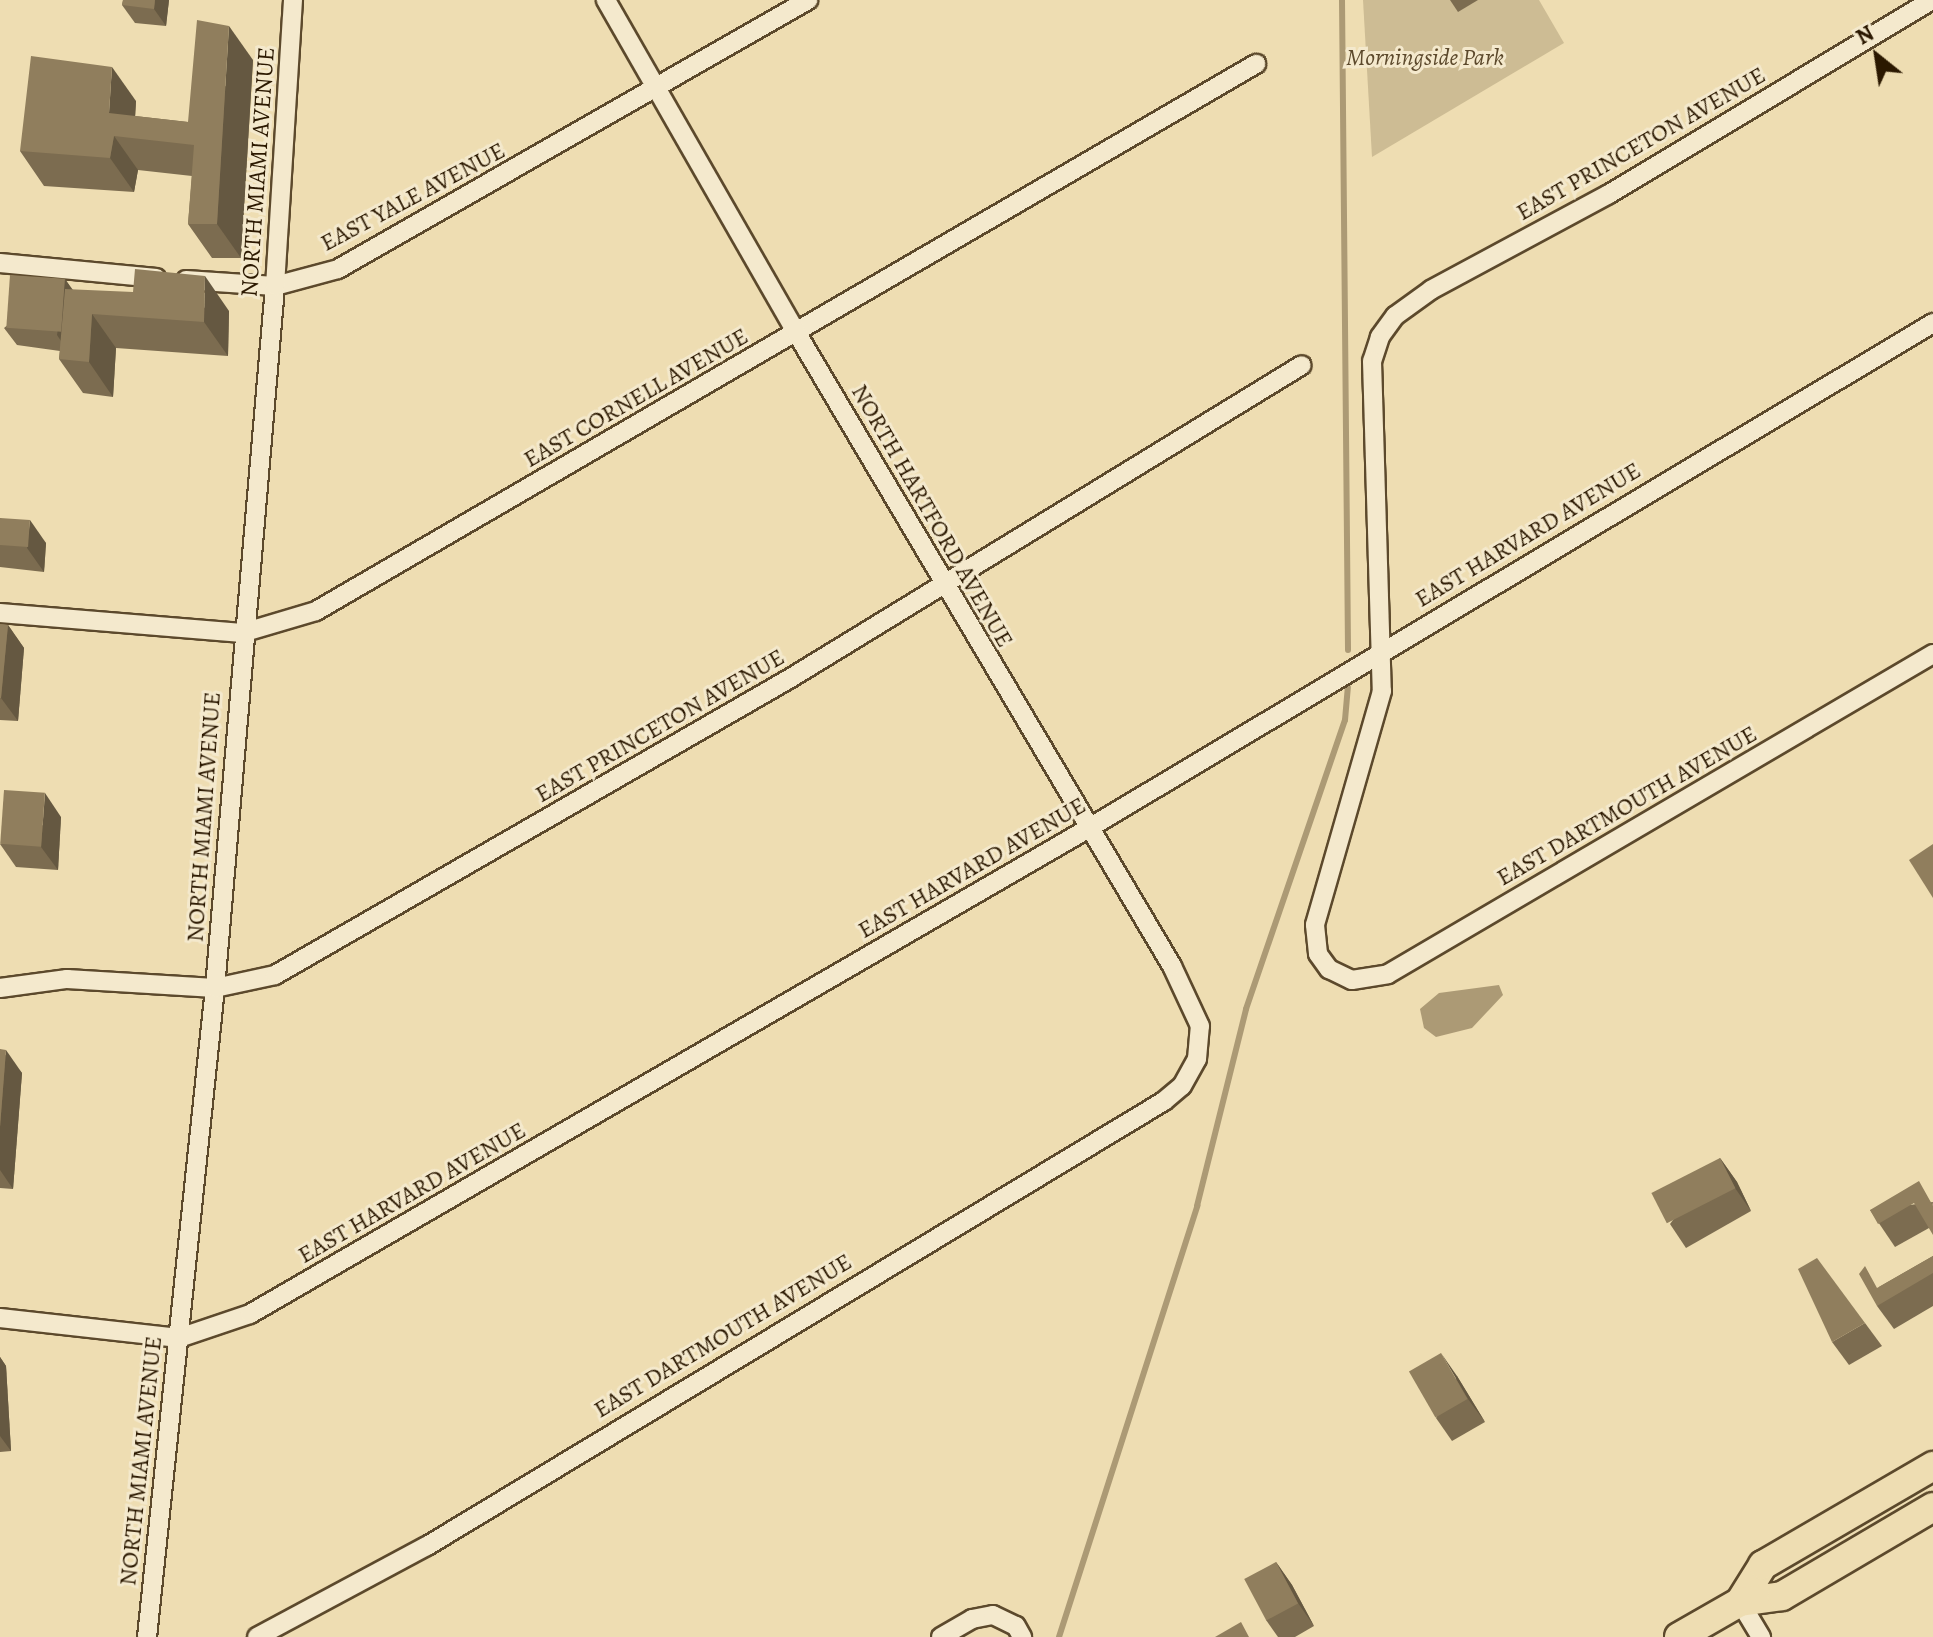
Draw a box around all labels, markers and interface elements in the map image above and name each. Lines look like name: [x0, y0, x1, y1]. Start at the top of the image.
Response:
north arrow: [1837, 16, 1917, 96]
text: N: [1851, 18, 1879, 52]
park label: Morningside Park: [1346, 44, 1504, 72]
street label: NORTH MIAMI AVENUE: [235, 46, 281, 298]
street label: EAST PRINCETON AVENUE: [1511, 61, 1771, 227]
street label: EAST YALE AVENUE: [316, 136, 510, 258]
street label: EAST CORNELL AVENUE: [519, 322, 753, 474]
street label: NORTH HARTFORD AVENUE: [845, 379, 1019, 653]
street label: EAST HARVARD AVENUE: [1410, 456, 1646, 614]
street label: EAST PRINCETON AVENUE: [530, 643, 790, 809]
street label: NORTH MIAMI AVENUE: [181, 691, 227, 943]
street label: EAST DARTMOUTH AVENUE: [1492, 720, 1762, 892]
street label: EAST HARVARD AVENUE: [853, 791, 1091, 945]
street label: EAST HARVARD AVENUE: [293, 1116, 531, 1270]
street label: EAST DARTMOUTH AVENUE: [589, 1247, 857, 1425]
street label: NORTH MIAMI AVENUE: [114, 1335, 168, 1587]

